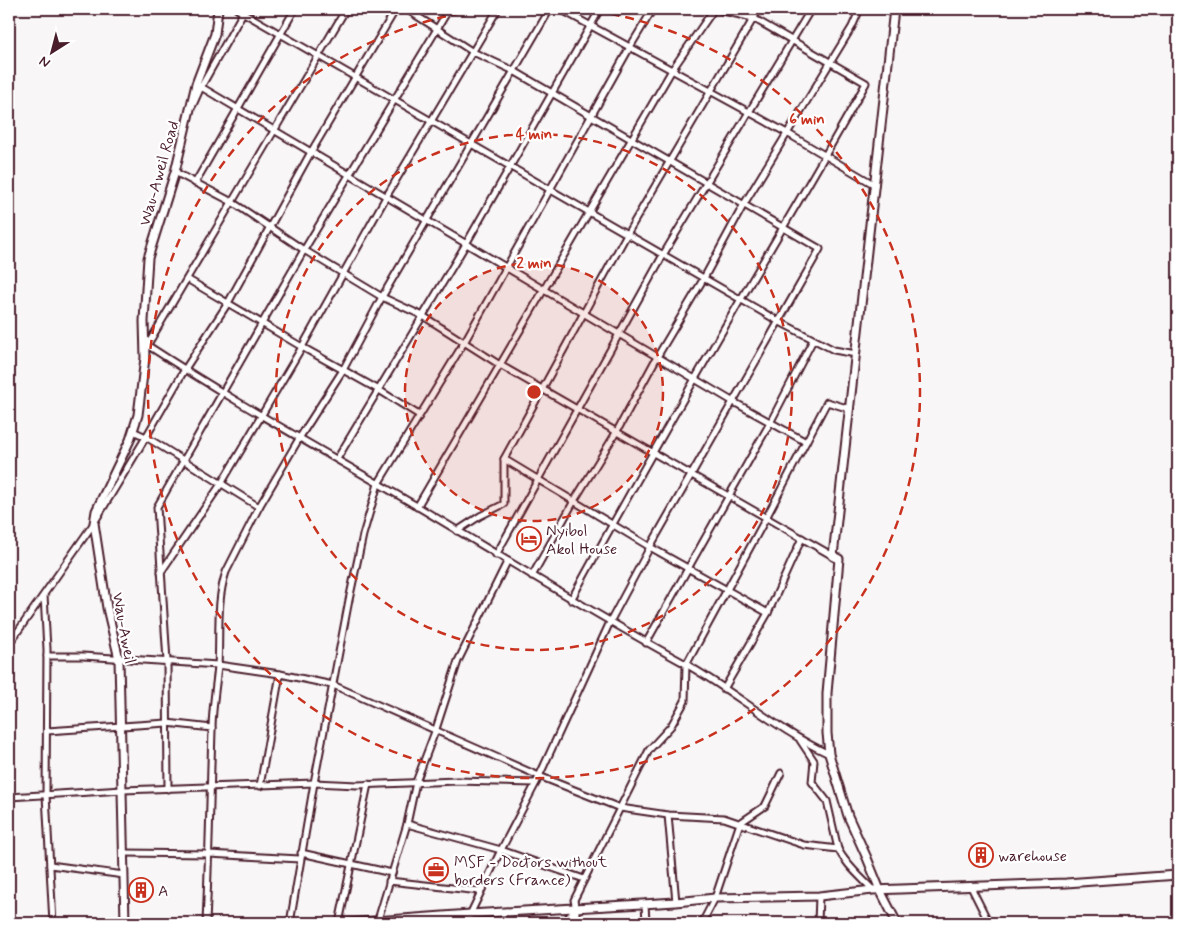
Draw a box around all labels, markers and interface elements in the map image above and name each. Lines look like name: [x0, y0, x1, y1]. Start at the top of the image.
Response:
north arrow: [28, 28, 78, 78]
text: N: [36, 52, 54, 72]
text: 6 min: [789, 110, 825, 130]
street label: Wau-Aweil Road: [134, 118, 184, 228]
text: 4 min: [516, 125, 552, 145]
text: 2 min: [516, 254, 552, 274]
centre of rings: [525, 383, 543, 401]
place label: Nyibol Akol House: [546, 521, 617, 560]
hotel icon: Nyibol Akol House: [516, 526, 542, 552]
street label: Wau-Aweil: [107, 591, 140, 666]
building icon: warehouse: [968, 842, 994, 868]
place label: warehouse: [998, 846, 1067, 867]
place label: MSF - Doctors without borders (France): [454, 852, 608, 891]
office icon: MSF - Doctors without borders (France): [423, 857, 449, 883]
building icon: A: [128, 877, 154, 903]
place label: A: [158, 881, 168, 902]

